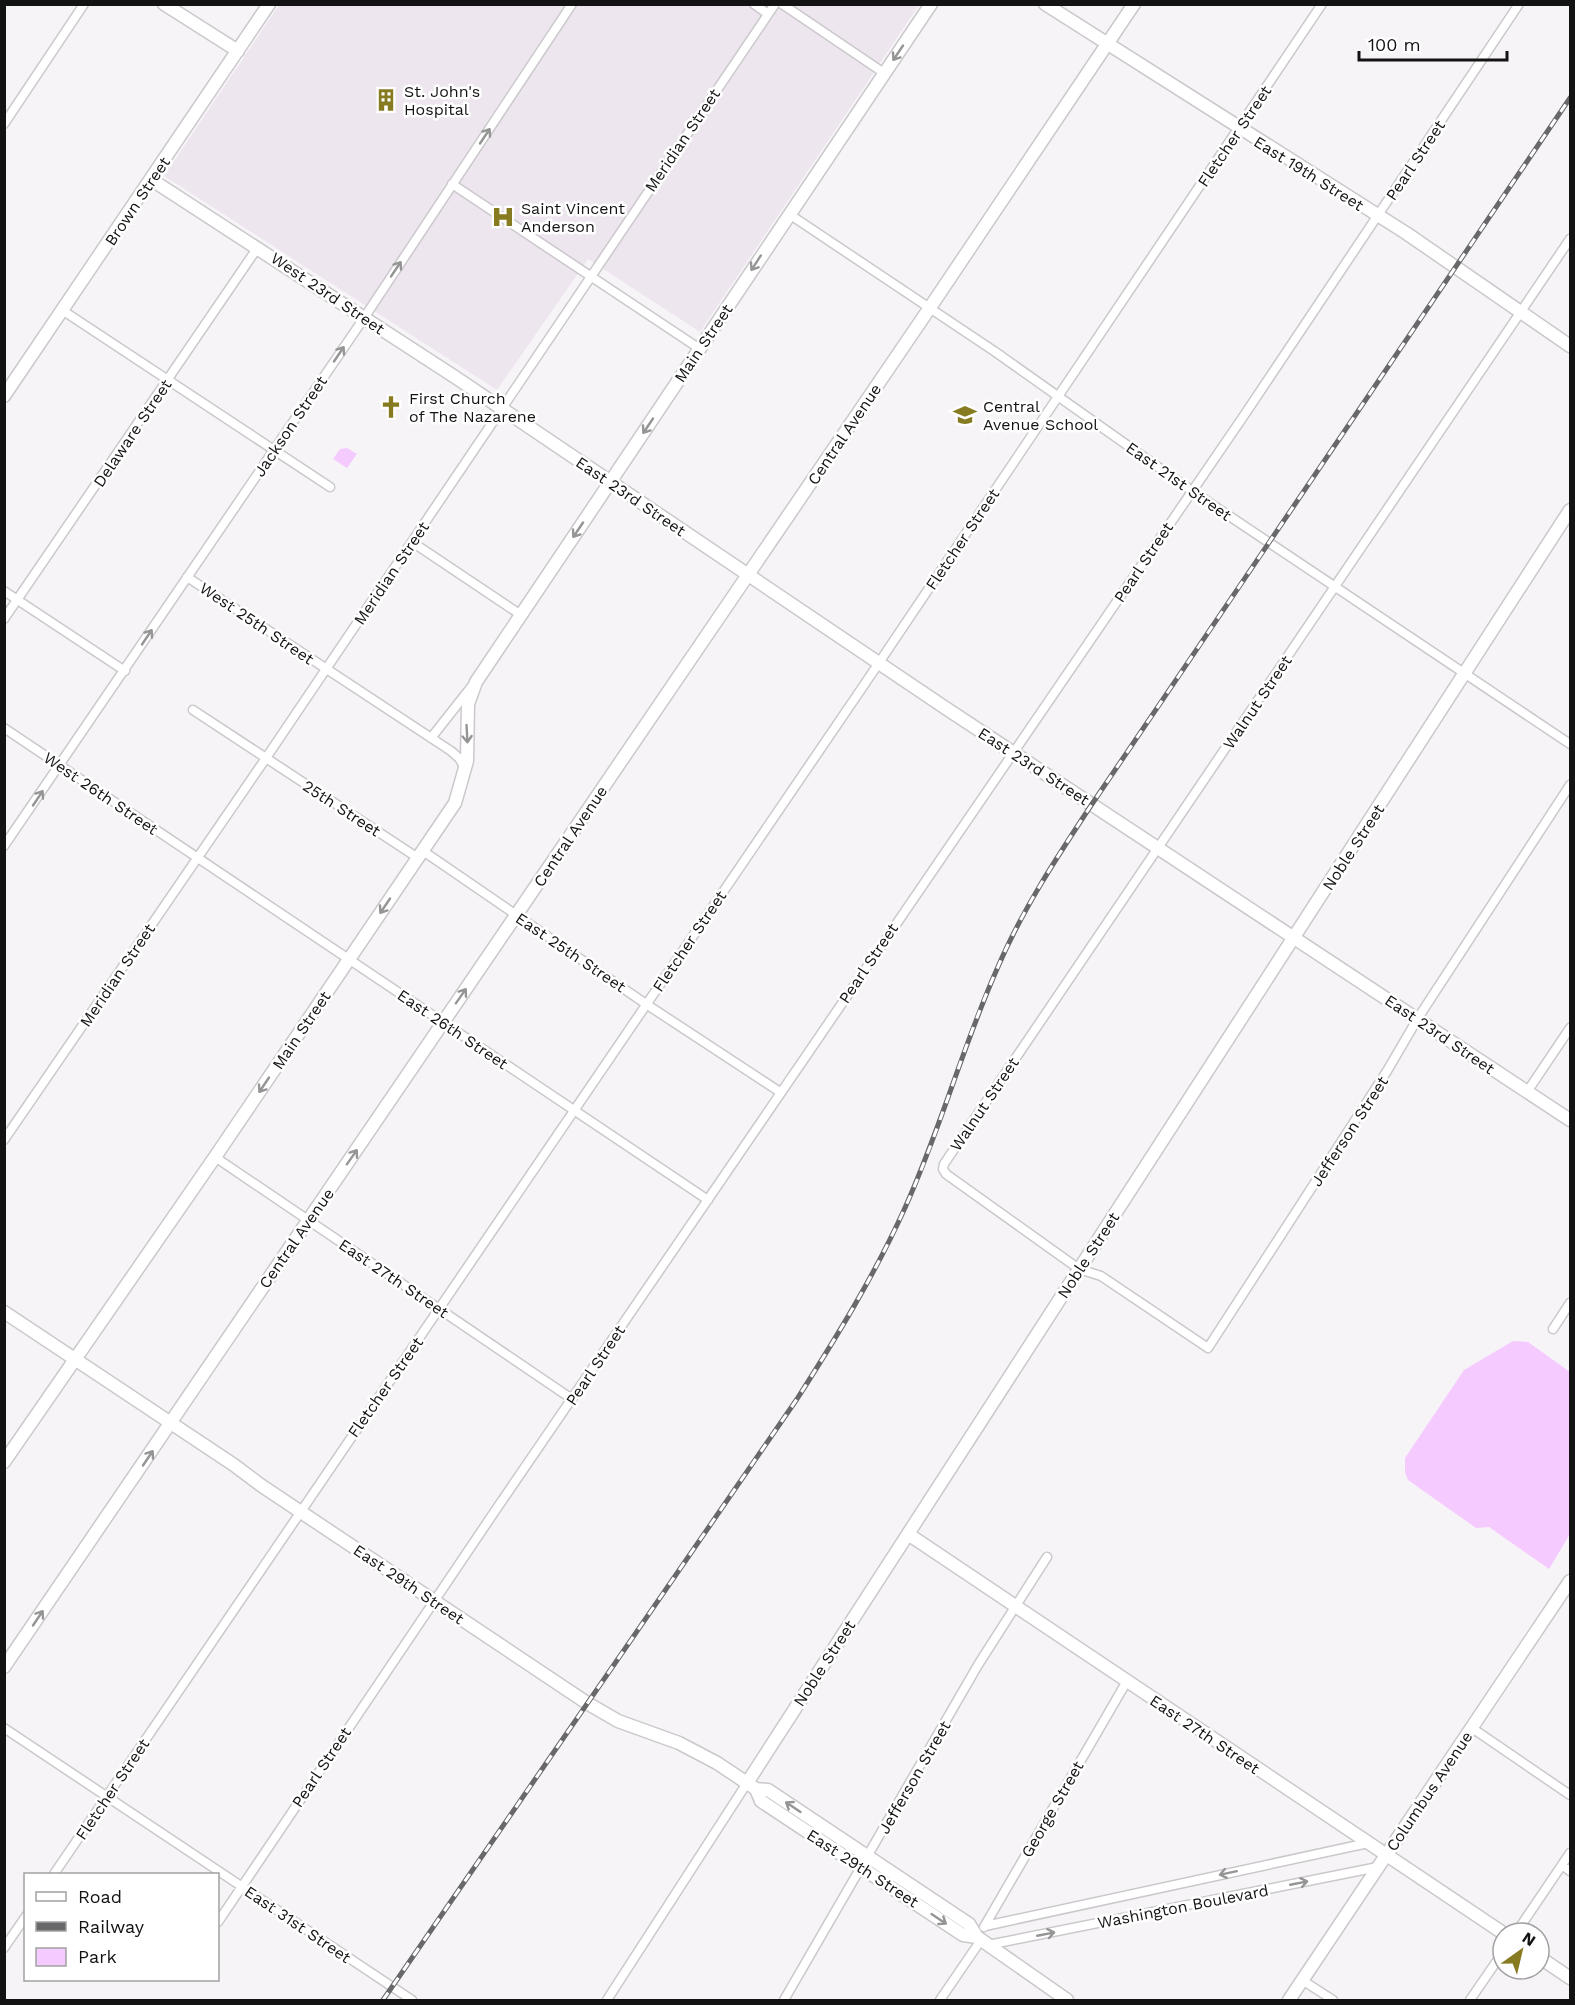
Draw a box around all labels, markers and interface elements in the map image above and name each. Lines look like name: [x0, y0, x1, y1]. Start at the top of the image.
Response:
scale bar: [1359, 24, 1508, 62]
text: 100 m: [1368, 34, 1421, 55]
one-way arrow: [892, 44, 904, 61]
place label: St. John's Hospital: [404, 82, 480, 119]
street label: Fletcher Street: [1193, 82, 1276, 191]
street label: Meridian Street: [641, 85, 724, 196]
building icon: St. John's Hospital: [373, 87, 399, 113]
street label: Pearl Street: [1382, 116, 1449, 204]
one-way arrow: [479, 128, 491, 145]
street label: East 19th Street: [1250, 132, 1367, 215]
street label: Brown Street: [101, 153, 174, 249]
place label: Saint Vincent Anderson: [521, 199, 625, 236]
hospital icon: Saint Vincent Anderson: [490, 204, 516, 230]
street label: West 23rd Street: [267, 248, 389, 339]
one-way arrow: [750, 255, 763, 272]
one-way arrow: [390, 261, 402, 278]
street label: Main Street: [670, 300, 737, 386]
one-way arrow: [333, 346, 345, 362]
street label: Jackson Street: [250, 372, 331, 480]
street label: Delaware Street: [89, 376, 176, 491]
street label: Central Avenue: [804, 380, 885, 488]
place label: First Church of The Nazarene: [409, 389, 536, 426]
church icon: First Church of The Nazarene: [378, 394, 404, 420]
place label: Central Avenue School: [983, 397, 1098, 434]
school or university icon: Central Avenue School: [952, 402, 978, 428]
one-way arrow: [642, 417, 654, 433]
street label: East 21st Street: [1122, 438, 1235, 525]
street label: East 23rd Street: [572, 453, 690, 540]
street label: Fletcher Street: [921, 485, 1004, 594]
street label: Meridian Street: [350, 518, 433, 629]
street label: Pearl Street: [1110, 518, 1177, 606]
one-way arrow: [572, 521, 584, 537]
street label: West 25th Street: [196, 578, 318, 669]
one-way arrow: [142, 629, 154, 646]
street label: Walnut Street: [1219, 652, 1296, 753]
street label: East 23rd Street: [975, 723, 1093, 810]
one-way arrow: [462, 724, 473, 744]
street label: West 26th Street: [40, 748, 162, 839]
street label: 25th Street: [299, 776, 384, 841]
street label: Central Avenue: [530, 782, 611, 890]
one-way arrow: [32, 791, 44, 807]
street label: Noble Street: [1318, 800, 1389, 894]
street label: Fletcher Street: [648, 887, 731, 996]
one-way arrow: [379, 897, 391, 914]
street label: East 25th Street: [512, 909, 630, 996]
street label: Pearl Street: [835, 919, 902, 1007]
street label: Meridian Street: [76, 920, 159, 1031]
street label: East 26th Street: [394, 985, 512, 1074]
street label: Main Street: [268, 987, 335, 1073]
one-way arrow: [455, 988, 467, 1004]
street label: East 23rd Street: [1381, 991, 1499, 1078]
street label: Walnut Street: [946, 1054, 1023, 1155]
street label: Jefferson Street: [1307, 1072, 1392, 1190]
one-way arrow: [258, 1076, 270, 1092]
one-way arrow: [346, 1150, 358, 1166]
street label: Central Avenue: [255, 1185, 338, 1292]
street label: Noble Street: [1053, 1208, 1124, 1302]
street label: East 27th Street: [335, 1235, 452, 1322]
street label: Pearl Street: [562, 1321, 629, 1409]
street label: Fletcher Street: [344, 1333, 427, 1441]
one-way arrow: [142, 1450, 154, 1466]
street label: East 29th Street: [350, 1540, 468, 1629]
one-way arrow: [32, 1611, 44, 1627]
street label: Noble Street: [789, 1616, 860, 1710]
street label: East 27th Street: [1146, 1691, 1263, 1778]
street label: Jefferson Street: [874, 1717, 955, 1837]
street label: Pearl Street: [288, 1723, 355, 1811]
street label: Columbus Avenue: [1382, 1728, 1477, 1855]
street label: Fletcher Street: [71, 1735, 154, 1844]
street label: George Street: [1017, 1758, 1088, 1861]
one-way arrow: [786, 1801, 802, 1813]
street label: East 29th Street: [803, 1825, 922, 1912]
one-way arrow: [1219, 1868, 1239, 1879]
legend: [24, 1873, 219, 1981]
one-way arrow: [1288, 1877, 1308, 1888]
street label: Washington Boulevard: [1096, 1881, 1270, 1932]
street label: East 31st Street: [241, 1882, 355, 1967]
text: Road: [78, 1886, 122, 1907]
one-way arrow: [930, 1913, 947, 1925]
text: Railway: [78, 1916, 145, 1937]
north arrow: [1491, 1921, 1551, 1981]
one-way arrow: [1035, 1928, 1055, 1939]
text: N: [1519, 1928, 1539, 1950]
text: Park: [78, 1946, 117, 1967]

